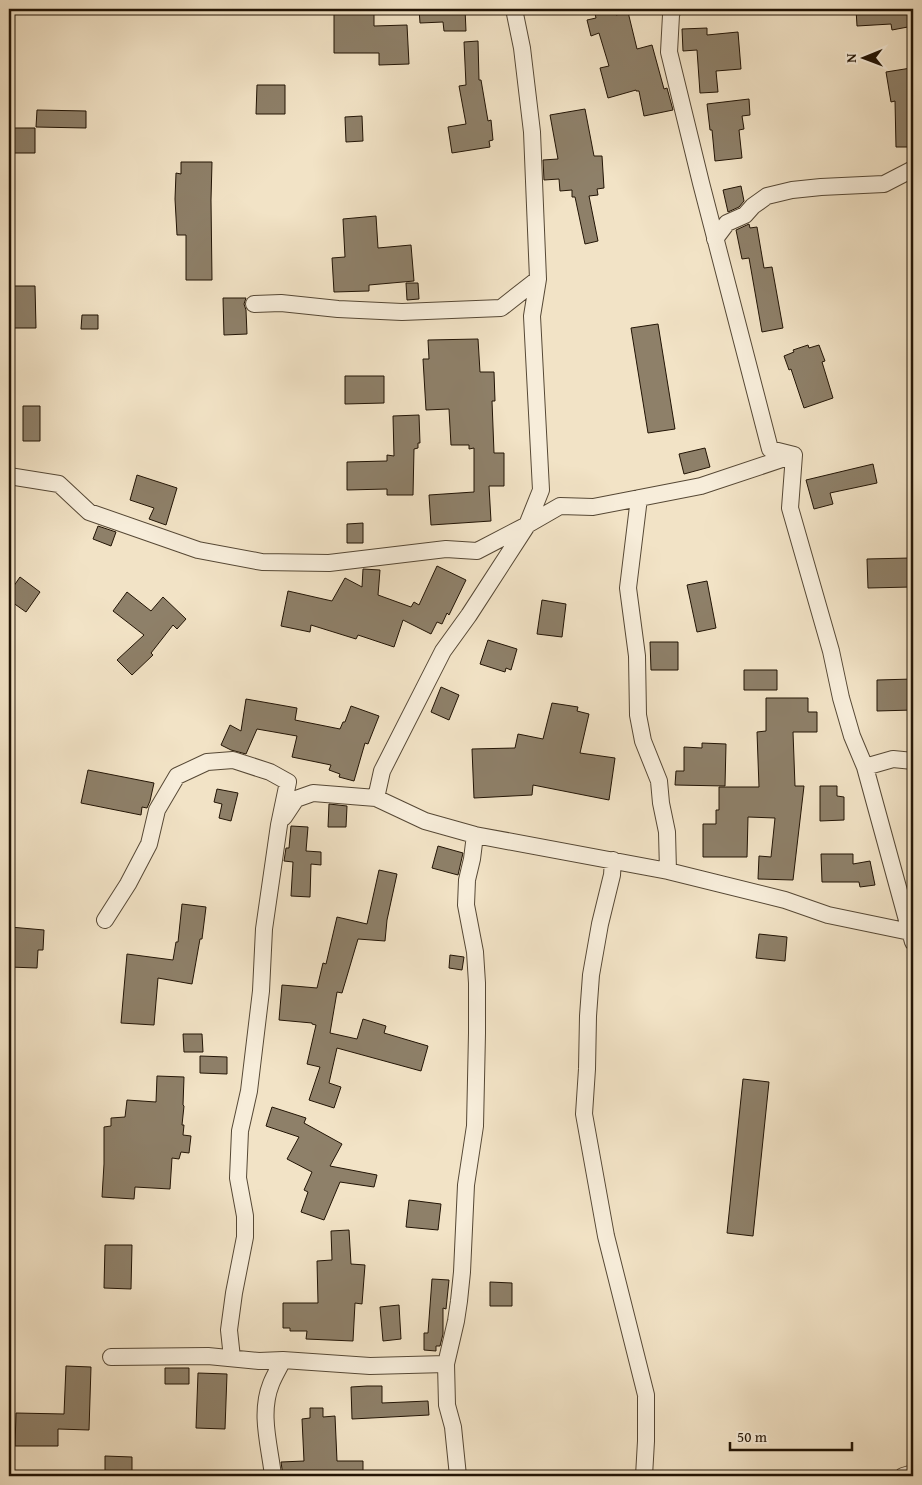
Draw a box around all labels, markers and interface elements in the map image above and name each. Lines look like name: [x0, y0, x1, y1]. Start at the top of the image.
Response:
north arrow: [840, 32, 890, 82]
text: N: [841, 53, 861, 63]
scale bar: [730, 1420, 852, 1452]
text: 50 m: [737, 1426, 768, 1447]

